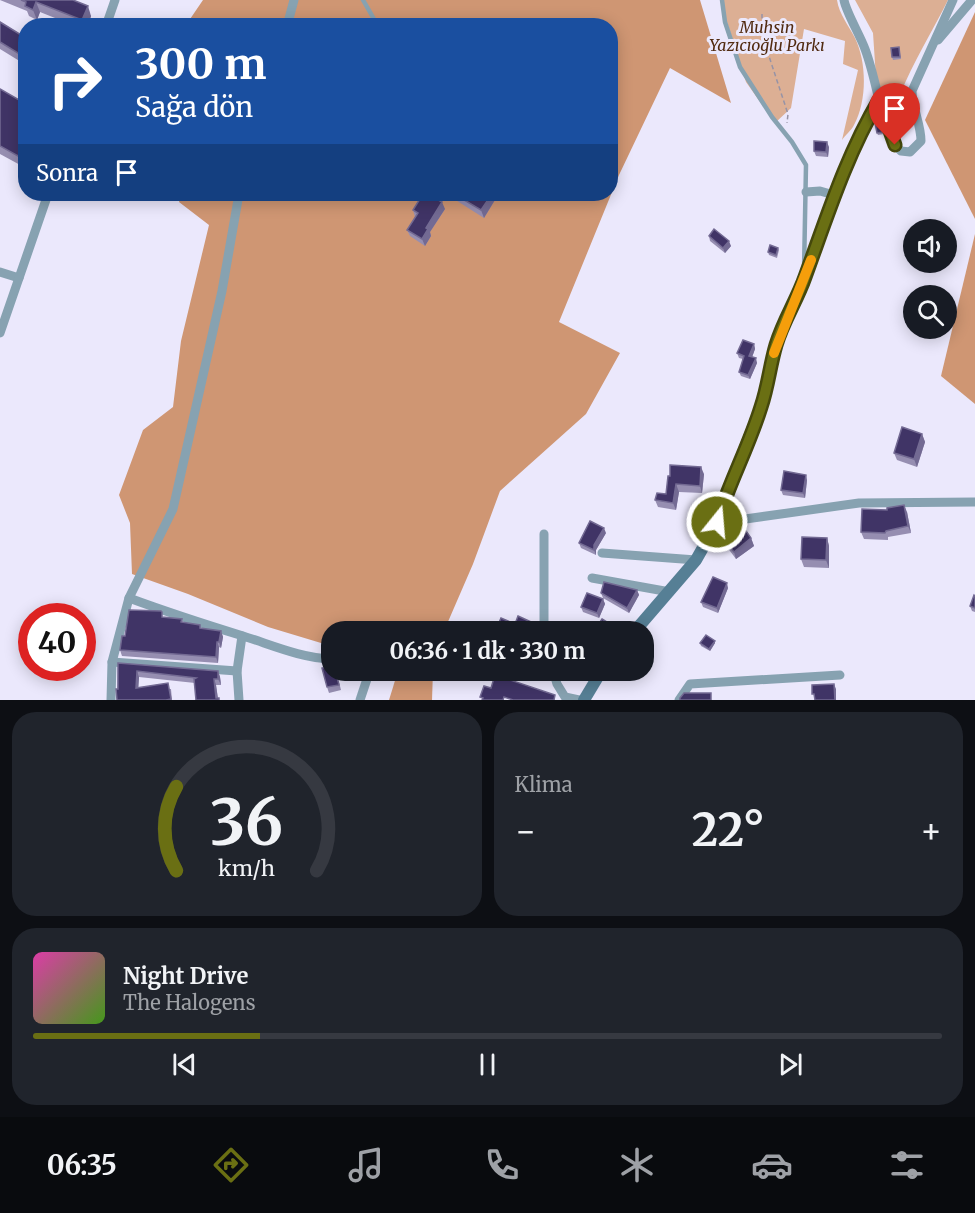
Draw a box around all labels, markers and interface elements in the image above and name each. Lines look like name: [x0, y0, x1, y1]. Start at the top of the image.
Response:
park label: Muhsin Yazıcıoğlu Parkı: [709, 17, 825, 55]
text: 300 m: [135, 38, 267, 90]
icon: right: [36, 42, 114, 120]
pin: [869, 83, 920, 145]
text: Sağa dön: [135, 90, 253, 124]
icon: arrive: [878, 92, 911, 125]
icon: arrive: [110, 156, 143, 189]
text: Sonra: [36, 159, 98, 187]
map controls: [903, 219, 957, 339]
button: sound: [903, 219, 957, 273]
button: search: [903, 285, 957, 339]
position arrow: [685, 490, 749, 554]
speed limit sign: 40: [18, 603, 96, 681]
text: 06:36 · 1 dk · 330 m: [390, 637, 585, 665]
text: Klima: [515, 772, 572, 797]
text: 36: [210, 784, 283, 862]
text: 22°: [692, 802, 765, 858]
text: −: [515, 811, 537, 852]
text: +: [920, 811, 942, 852]
text: km/h: [218, 855, 275, 882]
text: Night Drive: [123, 962, 248, 990]
text: The Halogens: [123, 990, 255, 1015]
icon: previous: [168, 1048, 201, 1081]
icon: pause: [471, 1048, 504, 1081]
icon: next: [774, 1048, 807, 1081]
icon: directions: [210, 1144, 252, 1186]
icon: music: [345, 1144, 387, 1186]
icon: phone: [481, 1144, 523, 1186]
icon: climate: [616, 1144, 658, 1186]
icon: car: [751, 1144, 793, 1186]
icon: filters: [886, 1144, 928, 1186]
text: 06:35: [47, 1148, 117, 1182]

